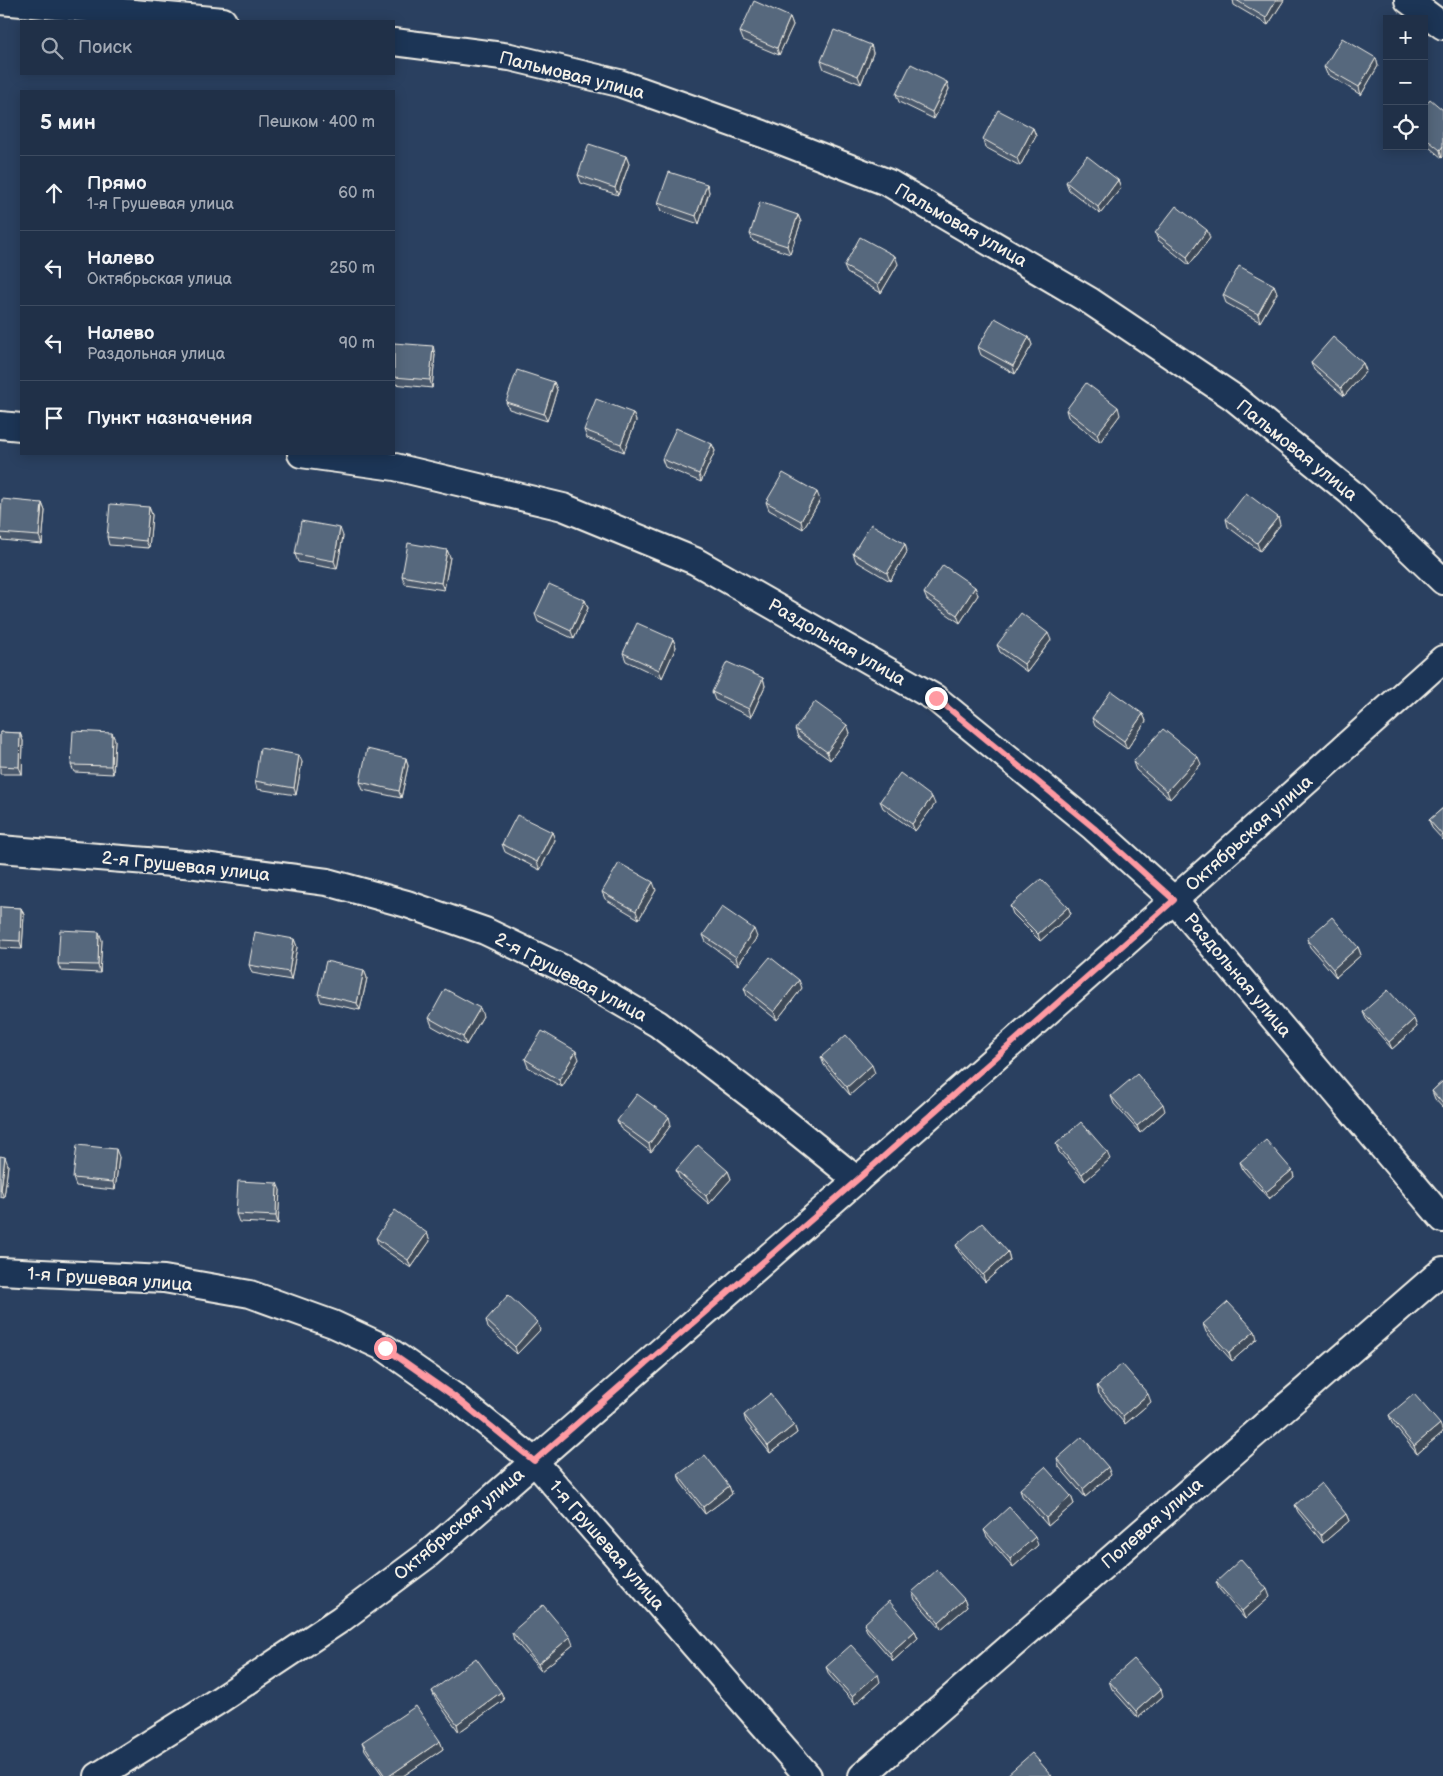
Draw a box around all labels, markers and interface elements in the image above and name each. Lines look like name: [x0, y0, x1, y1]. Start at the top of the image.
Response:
map controls: [1383, 15, 1428, 150]
button: +: [1383, 15, 1428, 60]
search box: [20, 20, 395, 75]
icon: search: [38, 34, 66, 62]
text: Поиск: [78, 36, 132, 59]
street label: Пальмовая улица: [497, 47, 647, 104]
button: −: [1383, 60, 1428, 105]
button: locate: [1383, 105, 1428, 150]
text: 5 мин: [40, 110, 96, 135]
text: Пешком · 400 m: [258, 113, 375, 132]
text: Прямо: [87, 172, 147, 195]
icon: ahead: [40, 179, 68, 207]
street label: Пальмовая улица: [891, 179, 1031, 272]
text: 60 m: [338, 184, 375, 203]
text: 1-я Грушевая улица: [87, 195, 234, 214]
text: Налево: [87, 247, 154, 270]
icon: left: [40, 254, 68, 282]
text: 250 m: [329, 259, 375, 278]
text: Октябрьская улица: [87, 270, 232, 289]
text: Налево: [87, 322, 154, 345]
icon: left: [40, 329, 68, 357]
text: 90 m: [339, 334, 375, 353]
text: Раздольная улица: [87, 345, 225, 364]
street label: Пальмовая улица: [1232, 395, 1362, 506]
icon: arrive: [40, 404, 68, 432]
text: Пункт назначения: [87, 407, 252, 430]
street label: Раздольная улица: [764, 594, 910, 691]
route end: [925, 687, 948, 710]
street label: Октябрьская улица: [1182, 771, 1317, 896]
street label: 2-я Грушевая улица: [101, 847, 271, 886]
street label: Раздольная улица: [1180, 909, 1296, 1042]
street label: 2-я Грушевая улица: [491, 928, 651, 1027]
street label: 1-я Грушевая улица: [27, 1263, 194, 1296]
route start: [374, 1337, 397, 1360]
street label: Октябрьская улица: [390, 1464, 529, 1585]
street label: Полевая улица: [1097, 1473, 1208, 1573]
street label: 1-я Грушевая улица: [544, 1476, 669, 1615]

